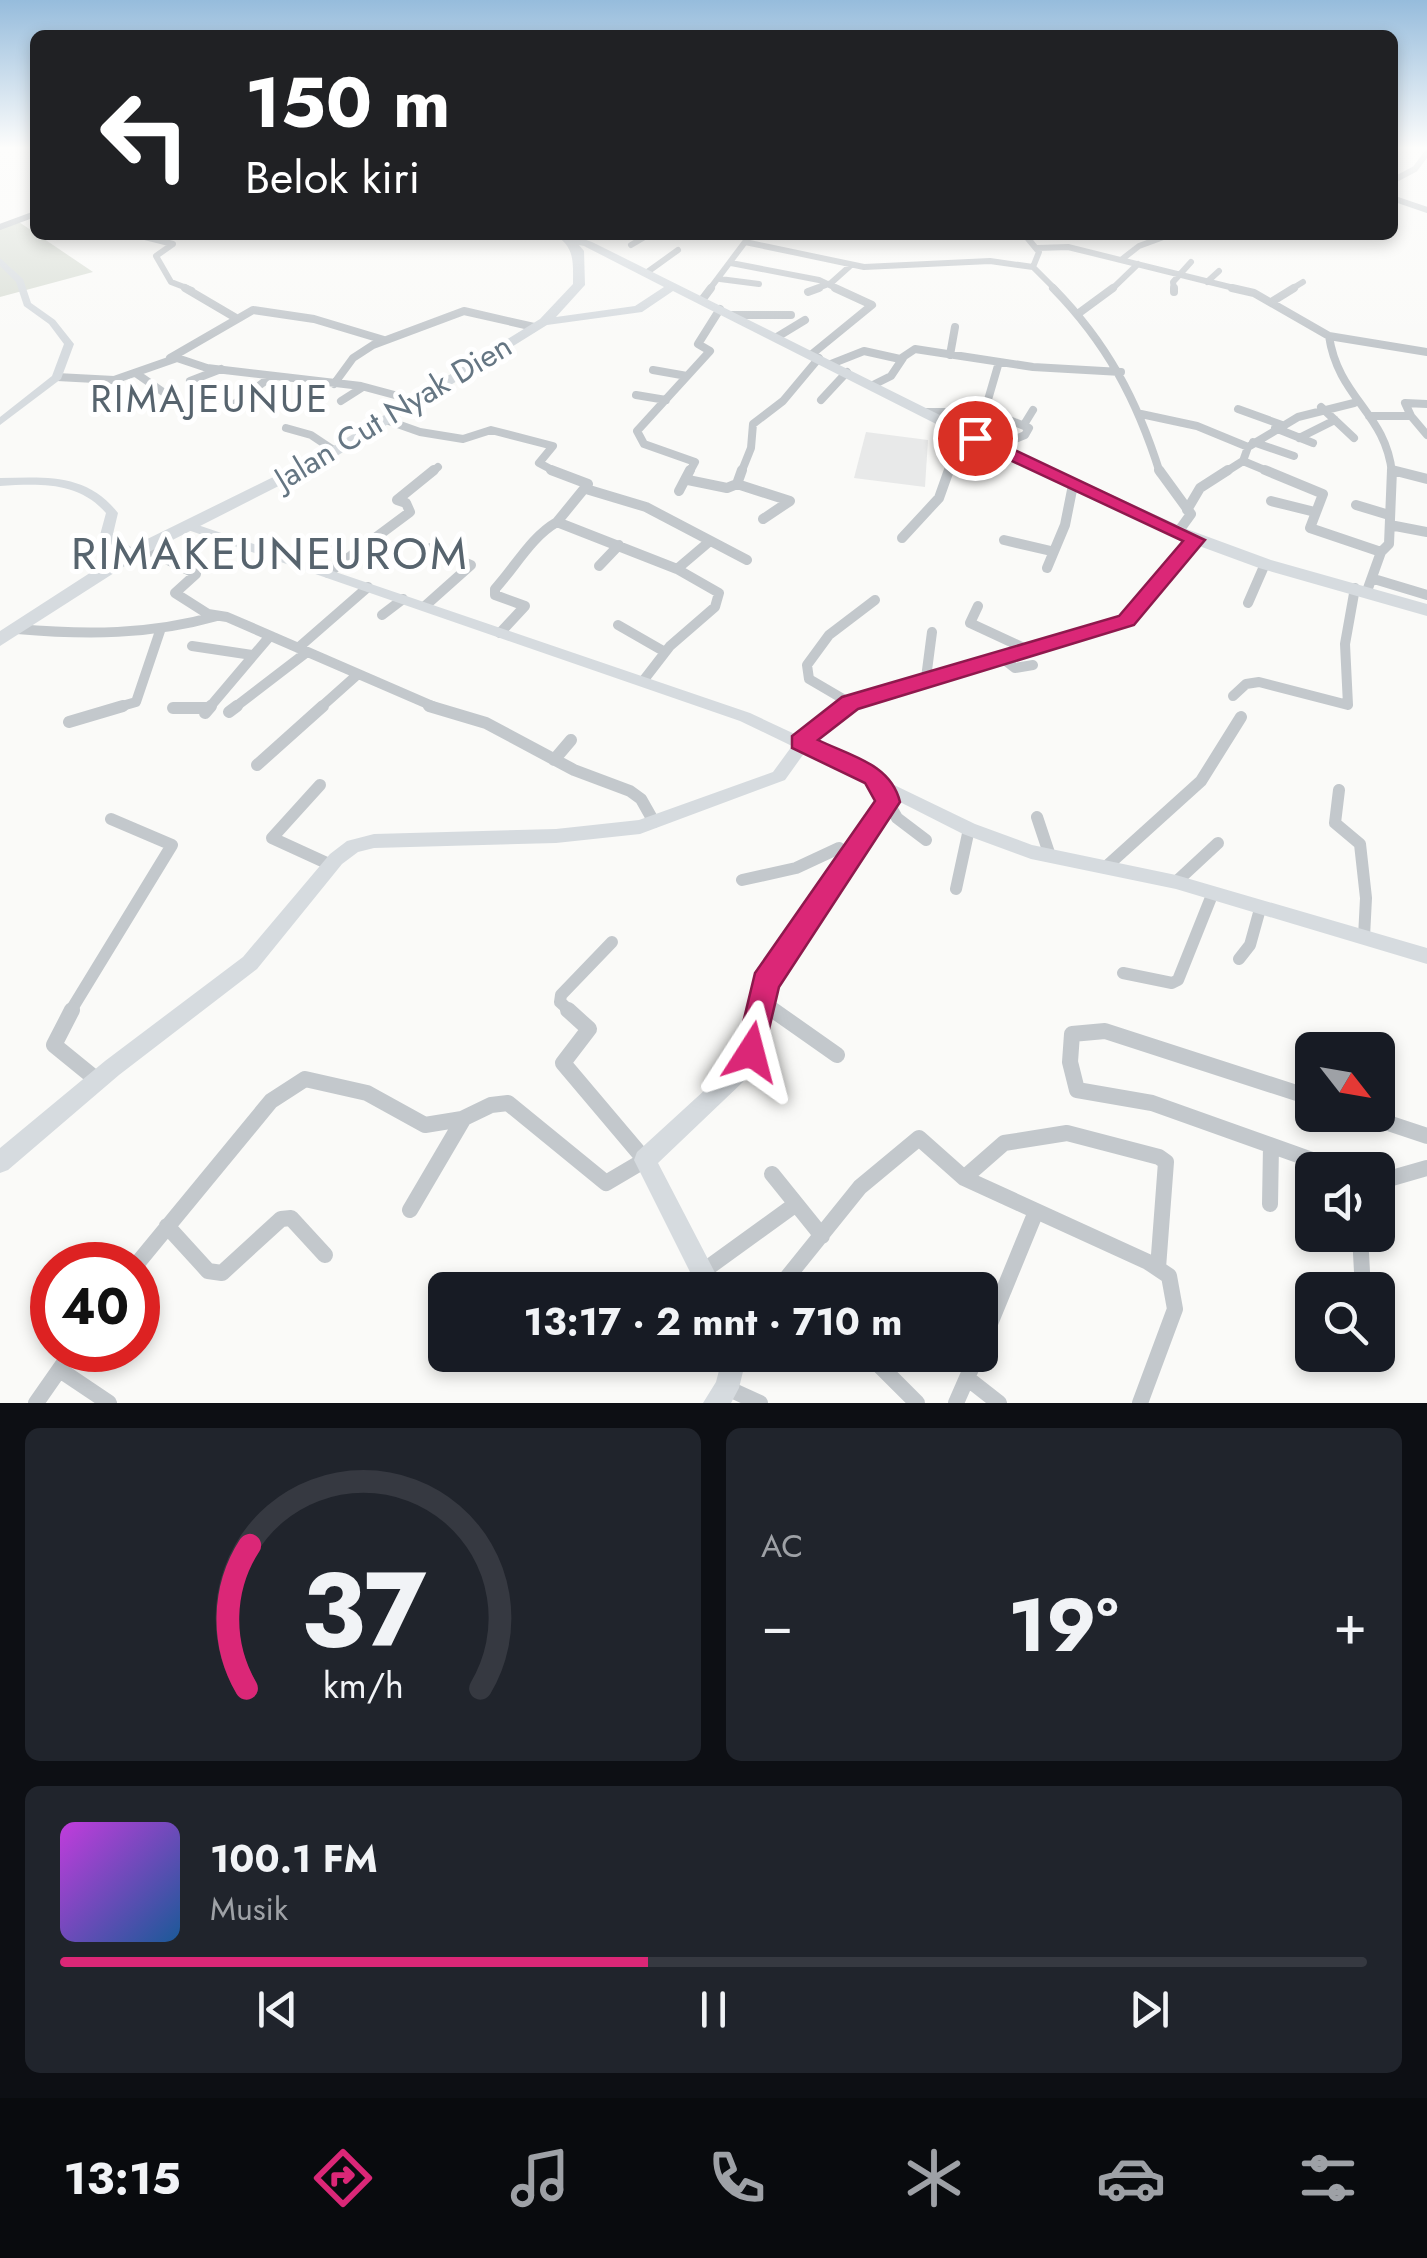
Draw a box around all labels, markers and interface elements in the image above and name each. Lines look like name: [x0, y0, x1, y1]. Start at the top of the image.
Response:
text: 150 m: [245, 52, 451, 153]
icon: left: [80, 70, 210, 200]
text: Belok kiri: [245, 145, 420, 210]
street label: Jalan Cut Nyak Dien: [262, 323, 520, 503]
district label: RIMAJEUNUE: [90, 371, 330, 426]
pin: [933, 396, 1018, 481]
icon: arrive: [948, 411, 1003, 466]
district label: RIMAKEUNEUROM: [71, 521, 469, 586]
position arrow: [699, 1000, 803, 1104]
north arrow: [1295, 1032, 1395, 1132]
map controls: [1295, 1032, 1395, 1372]
button: sound: [1295, 1152, 1395, 1252]
speed limit sign: 40: [30, 1242, 160, 1372]
button: search: [1295, 1272, 1395, 1372]
text: 13:17 · 2 mnt · 710 m: [524, 1294, 902, 1349]
text: AC: [761, 1523, 803, 1569]
text: 37: [300, 1535, 426, 1685]
text: 19°: [1008, 1571, 1119, 1679]
text: −: [761, 1585, 793, 1665]
text: +: [1333, 1585, 1367, 1665]
text: km/h: [323, 1660, 403, 1711]
text: 100.1 FM: [210, 1831, 378, 1886]
text: Musik: [210, 1886, 288, 1932]
icon: previous: [250, 1982, 305, 2037]
icon: pause: [686, 1982, 741, 2037]
icon: next: [1122, 1982, 1177, 2037]
icon: directions: [308, 2143, 378, 2213]
icon: music: [505, 2143, 575, 2213]
icon: phone: [702, 2143, 772, 2213]
icon: climate: [899, 2143, 969, 2213]
icon: car: [1096, 2143, 1166, 2213]
icon: filters: [1293, 2143, 1363, 2213]
text: 13:15: [64, 2146, 181, 2211]

